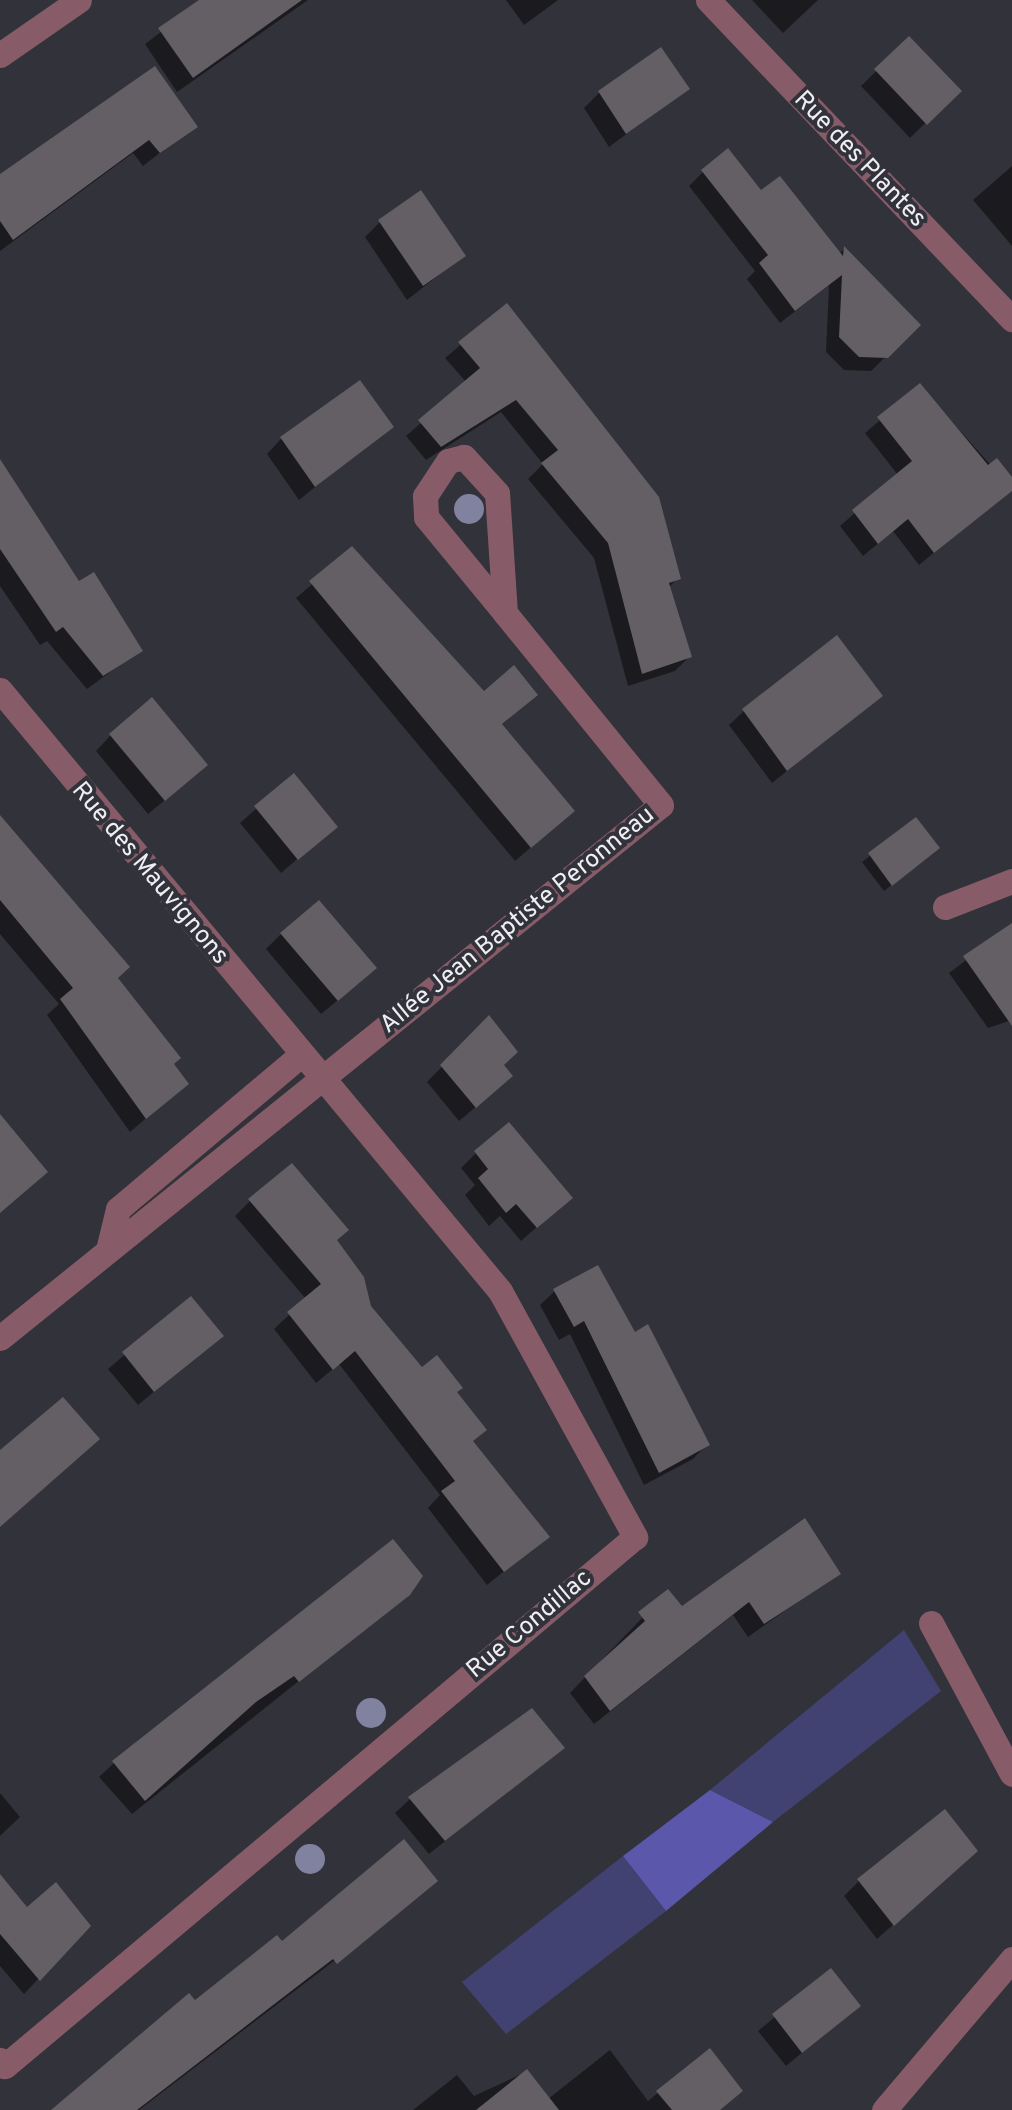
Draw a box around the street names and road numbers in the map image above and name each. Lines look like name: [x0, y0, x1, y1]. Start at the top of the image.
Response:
street label: Rue des Plantes: [786, 86, 932, 234]
street label: Rue des Mauvignons: [64, 777, 234, 971]
street label: Allée Jean Baptiste Peronneau: [375, 801, 661, 1041]
street label: Rue Condillac: [462, 1564, 598, 1686]

